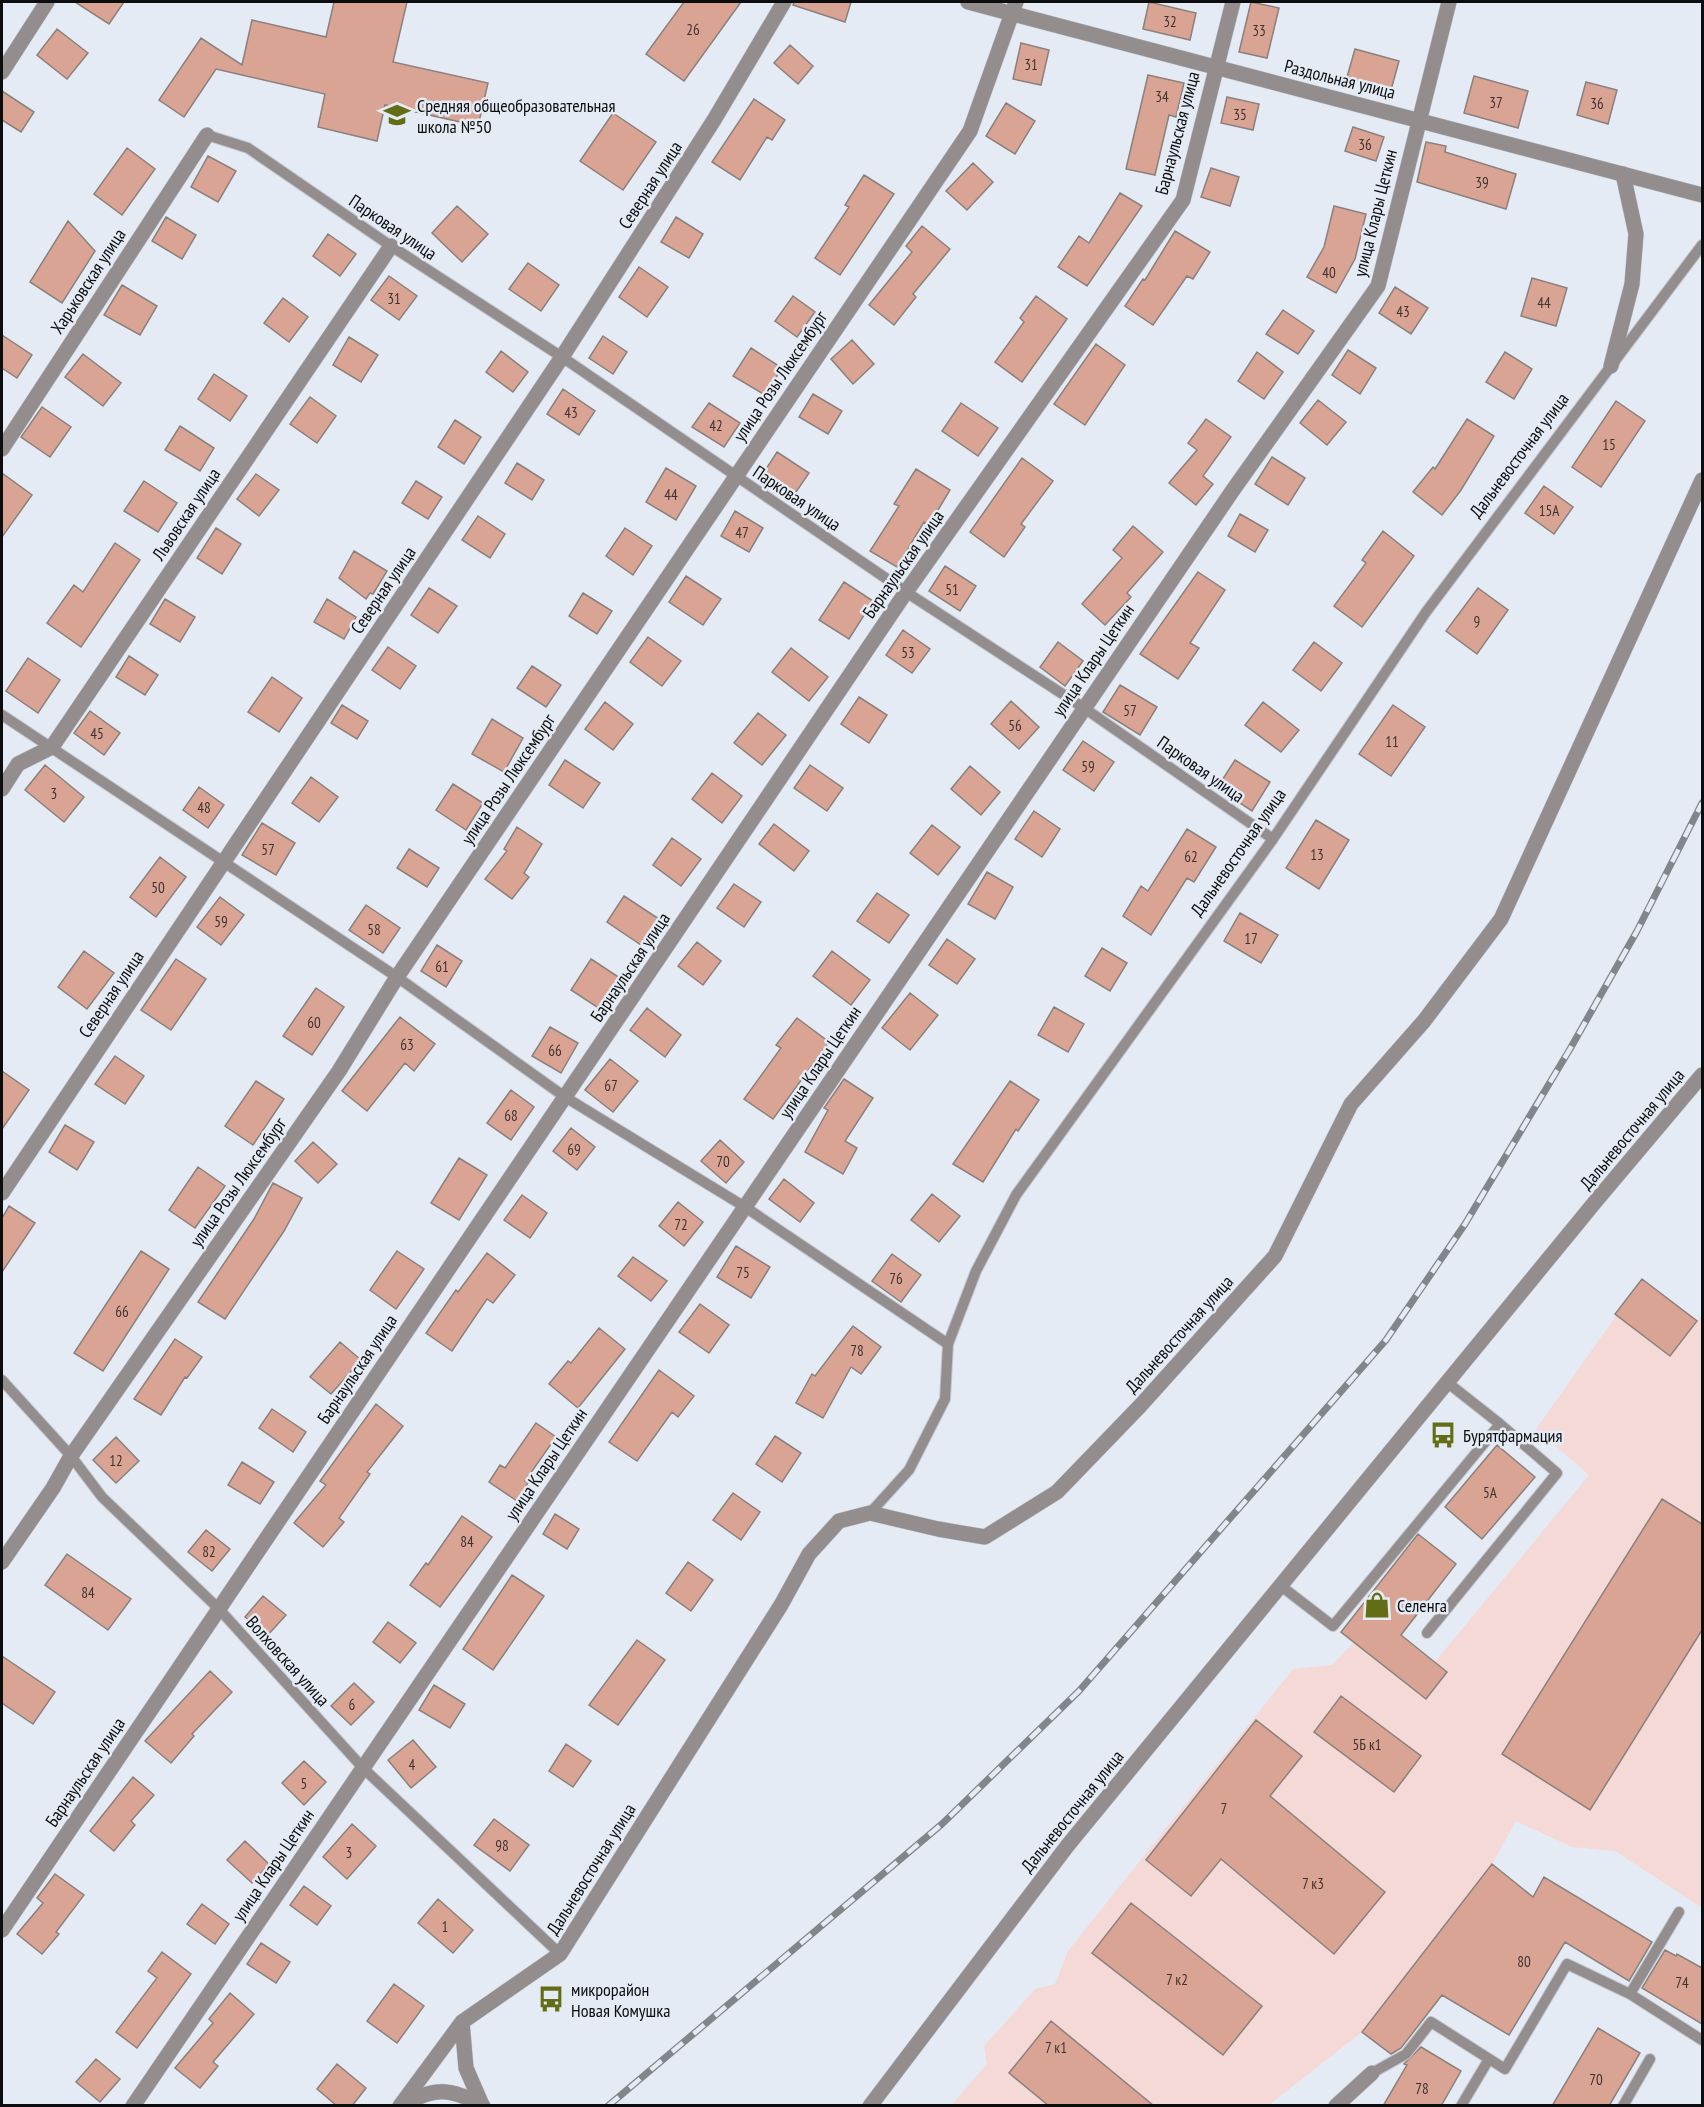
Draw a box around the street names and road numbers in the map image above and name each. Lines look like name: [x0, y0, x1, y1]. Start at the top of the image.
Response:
street label: Раздольная улица: [1282, 54, 1398, 104]
street label: Барнаульская улица: [1149, 69, 1205, 197]
street label: Северная улица: [613, 137, 687, 233]
street label: улица Клары Цеткин: [1348, 147, 1402, 279]
street label: Парковая улица: [345, 189, 441, 265]
street label: Харьковская улица: [45, 224, 131, 338]
street label: улица Розы Люксембург: [728, 306, 833, 446]
street label: Дальневосточная улица: [1464, 388, 1574, 522]
street label: Парковая улица: [749, 460, 845, 536]
street label: Львовская улица: [146, 464, 225, 565]
street label: Барнаульская улица: [857, 505, 949, 623]
street label: Северная улица: [345, 542, 421, 638]
street label: улица Клары Цеткин: [1047, 599, 1139, 721]
street label: улица Розы Люксембург: [456, 709, 561, 849]
street label: Парковая улица: [1153, 731, 1249, 807]
street label: Дальневосточная улица: [1185, 784, 1291, 920]
street label: Барнаульская улица: [585, 908, 675, 1026]
street label: Северная улица: [73, 946, 149, 1042]
street label: улица Клары Цеткин: [774, 1001, 866, 1123]
street label: Дальневосточная улица: [1575, 1064, 1689, 1194]
street label: улица Розы Люксембург: [185, 1112, 292, 1251]
street label: Дальневосточная улица: [1120, 1270, 1238, 1398]
street label: Барнаульская улица: [312, 1310, 402, 1428]
street label: улица Клары Цеткин: [500, 1403, 592, 1525]
street label: Волховская улица: [241, 1611, 335, 1711]
street label: Барнаульская улица: [40, 1713, 130, 1831]
street label: Дальневосточная улица: [1016, 1745, 1128, 1877]
street label: Дальневосточная улица: [541, 1799, 641, 1939]
street label: улица Клары Цеткин: [227, 1804, 319, 1926]

